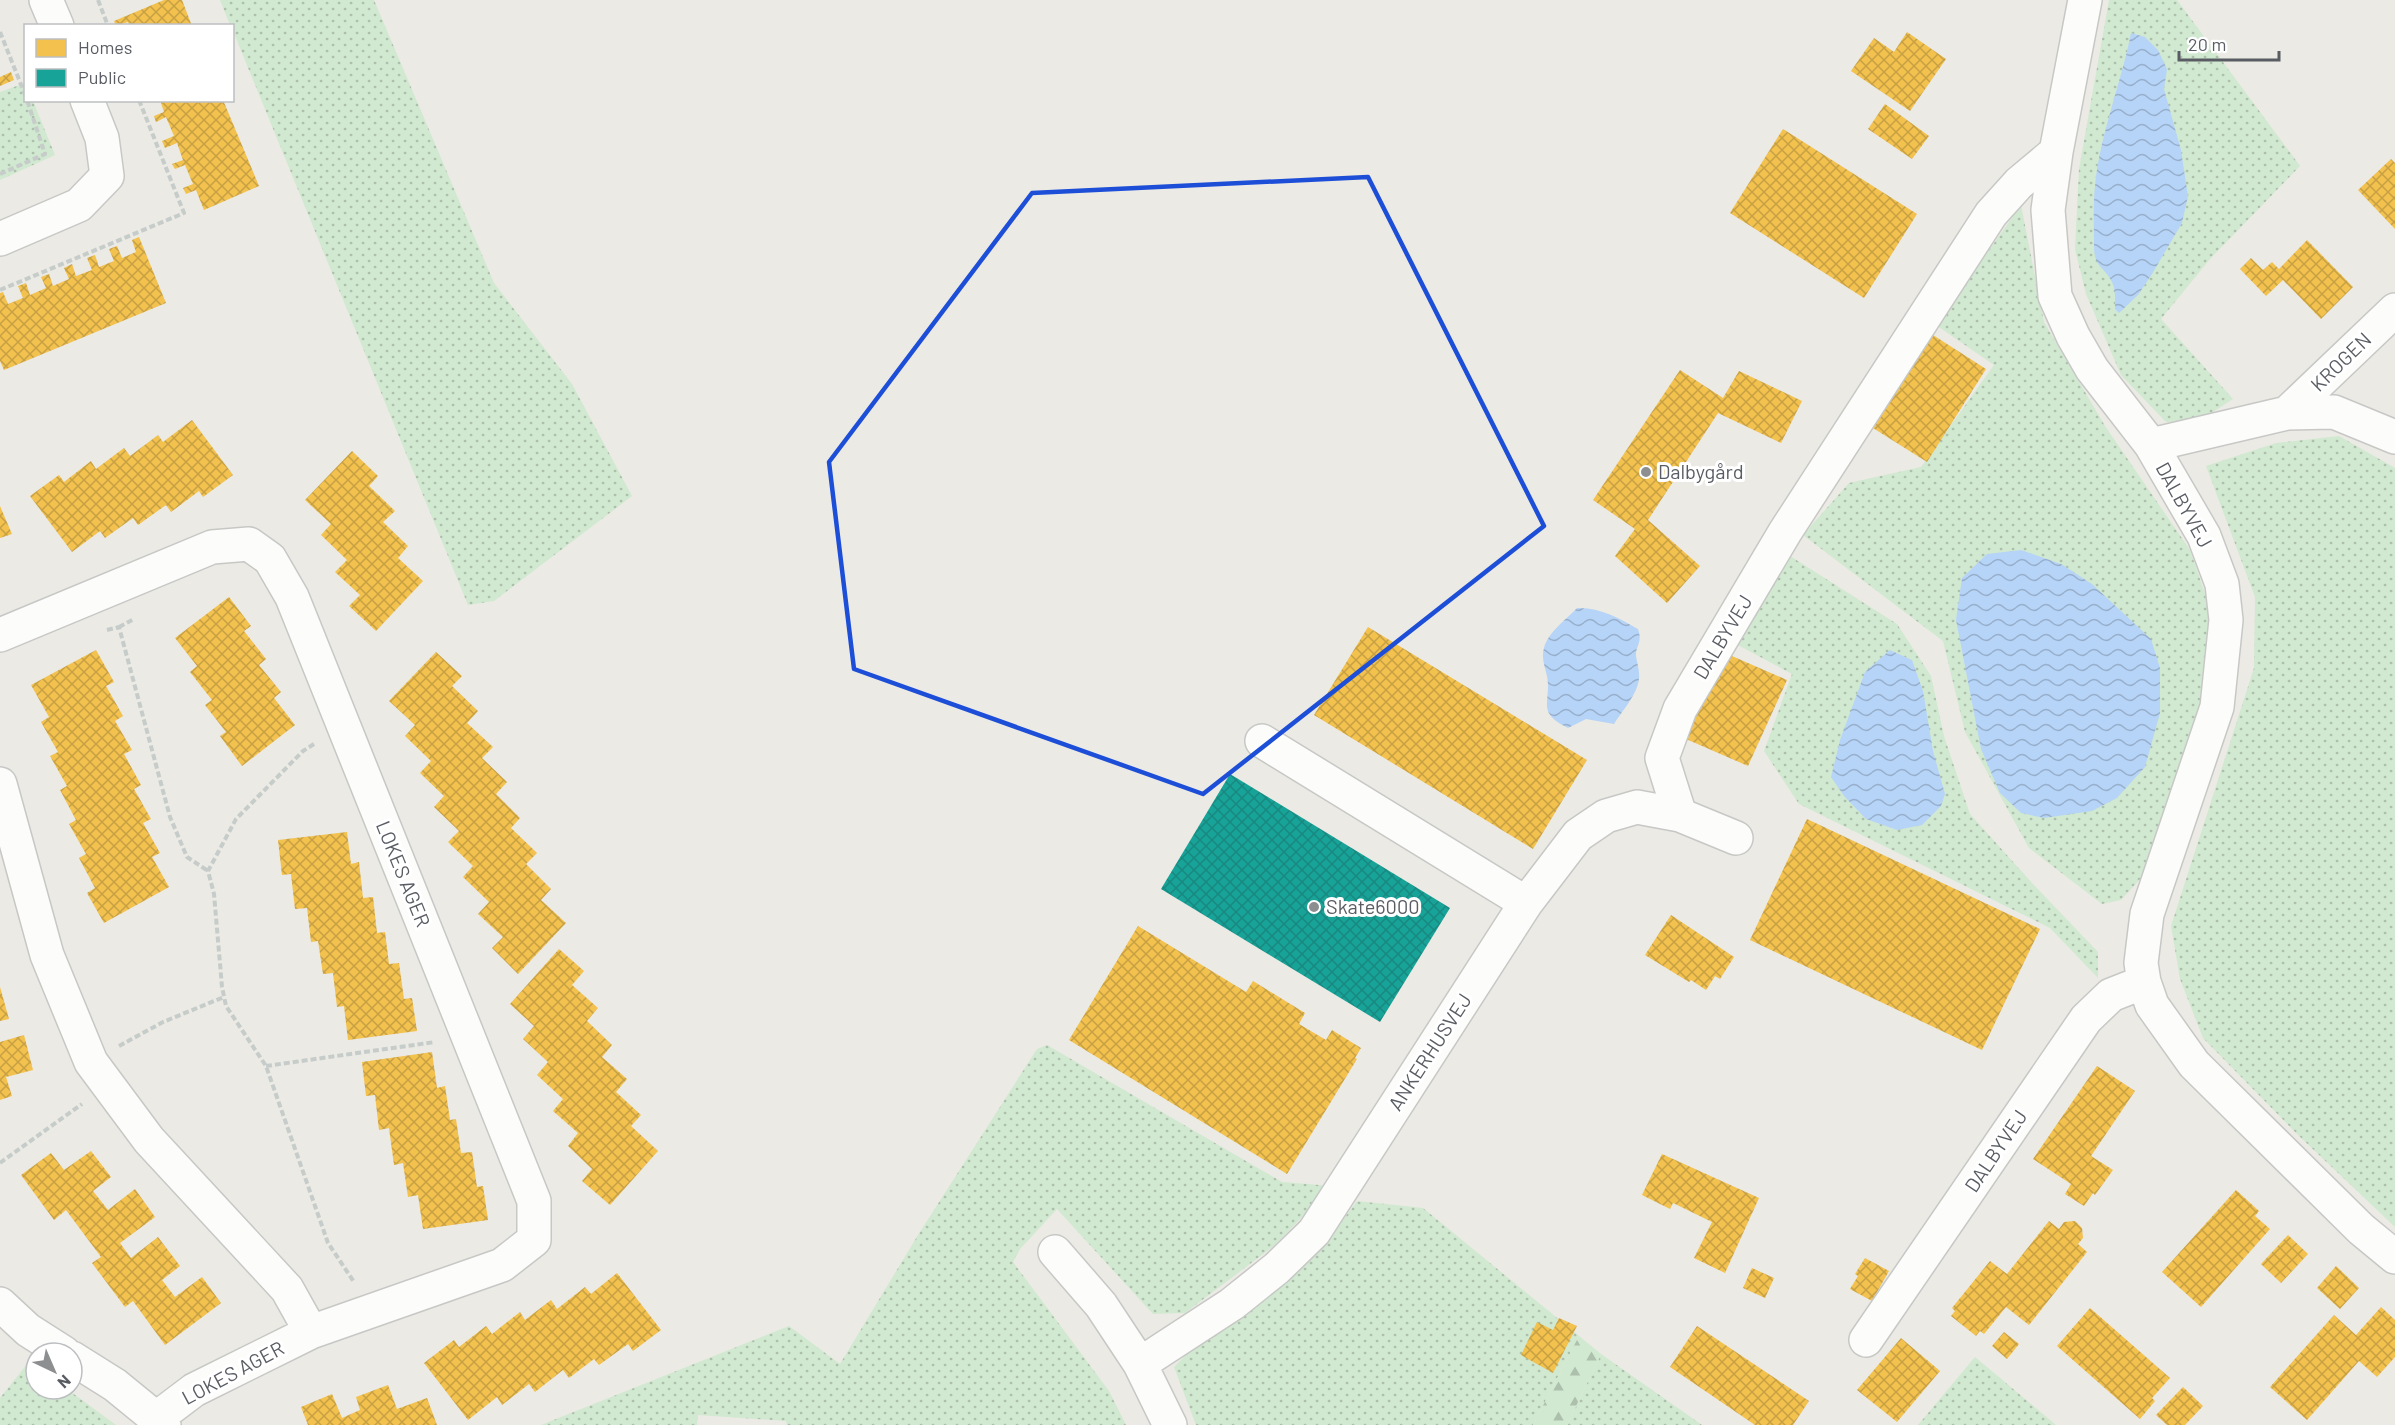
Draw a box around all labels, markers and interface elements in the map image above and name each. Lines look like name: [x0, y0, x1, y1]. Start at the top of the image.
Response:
legend: [24, 24, 234, 102]
scale bar: [2179, 24, 2280, 62]
text: 20 m: [2188, 33, 2226, 55]
text: Homes: [78, 36, 132, 58]
text: Public: [78, 66, 126, 88]
street label: KROGEN: [2305, 327, 2376, 396]
street label: DALBYVEJ: [2152, 458, 2218, 551]
place label: Dalbygård: [1658, 459, 1744, 483]
marker: Dalbygård: [1639, 465, 1653, 479]
street label: DALBYVEJ: [1688, 590, 1757, 683]
street label: LOKES AGER: [372, 817, 436, 930]
place label: Skate6000: [1326, 894, 1420, 918]
marker: Skate6000: [1307, 900, 1321, 914]
street label: ANKERHUSVEJ: [1382, 988, 1476, 1115]
street label: DALBYVEJ: [1959, 1105, 2031, 1196]
street label: LOKES AGER: [177, 1335, 288, 1409]
north arrow: [24, 1341, 84, 1401]
text: N: [54, 1372, 75, 1393]

